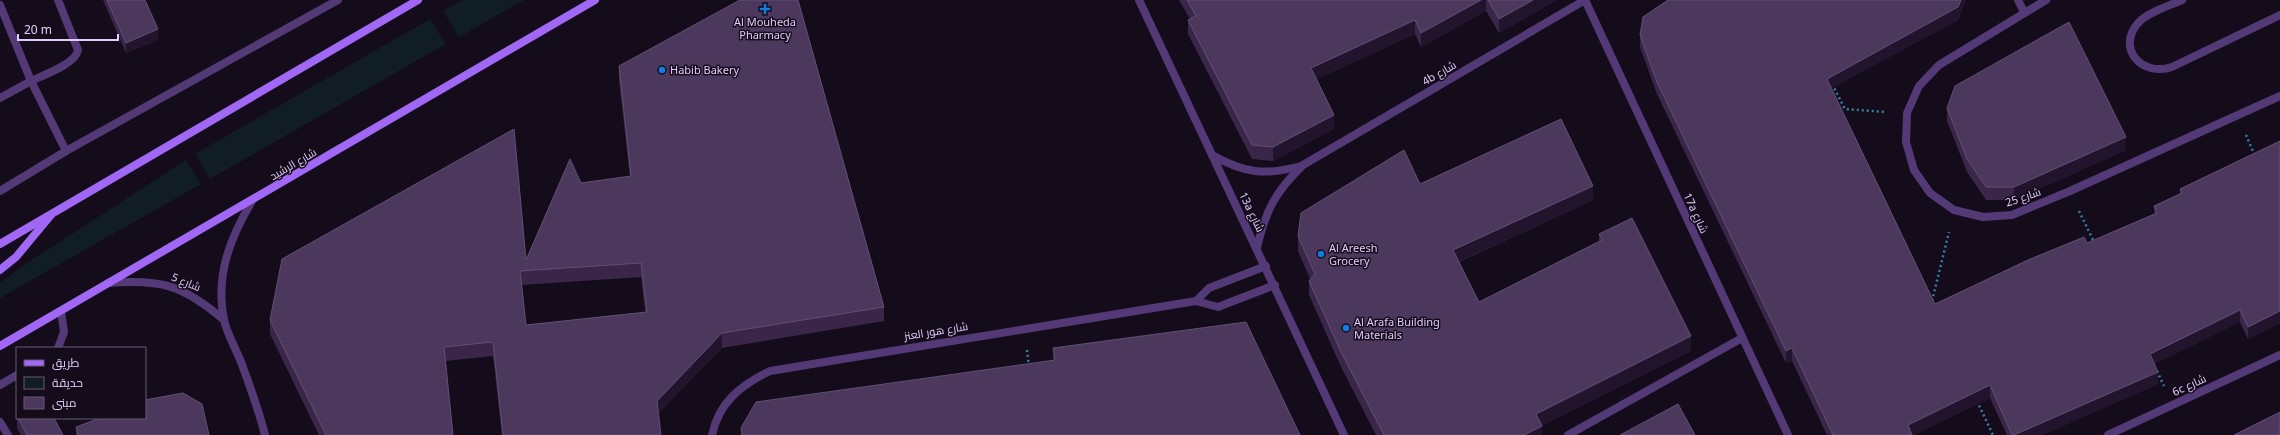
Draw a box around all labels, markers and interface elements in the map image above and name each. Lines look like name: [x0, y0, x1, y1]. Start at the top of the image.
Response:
marker: Al Mouheda Pharmacy: [760, 4, 770, 14]
place label: Al Mouheda Pharmacy: [734, 14, 796, 42]
scale bar: [18, 16, 118, 42]
text: 20 m: [24, 21, 52, 38]
street label: 4b شارع: [1419, 57, 1459, 89]
place label: Habib Bakery: [670, 62, 739, 77]
marker: Habib Bakery: [657, 65, 667, 75]
street label: شارع الرشيد: [267, 144, 319, 184]
street label: شارع 25: [2003, 183, 2043, 211]
street label: 13a شارع: [1235, 189, 1269, 235]
street label: 17a شارع: [1680, 190, 1712, 236]
place label: Al Areesh Grocery: [1329, 240, 1378, 268]
marker: Al Areesh Grocery: [1316, 249, 1326, 259]
street label: شارع 5: [169, 269, 203, 295]
place label: Al Arafa Building Materials: [1354, 314, 1440, 342]
street label: شارع هور العنز: [902, 318, 969, 344]
marker: Al Arafa Building Materials: [1341, 323, 1351, 333]
legend: [16, 347, 146, 419]
text: طريق: [52, 354, 80, 371]
street label: 6c شارع: [2169, 370, 2209, 400]
text: حديقة: [52, 374, 83, 391]
text: مبنى: [52, 394, 77, 411]

